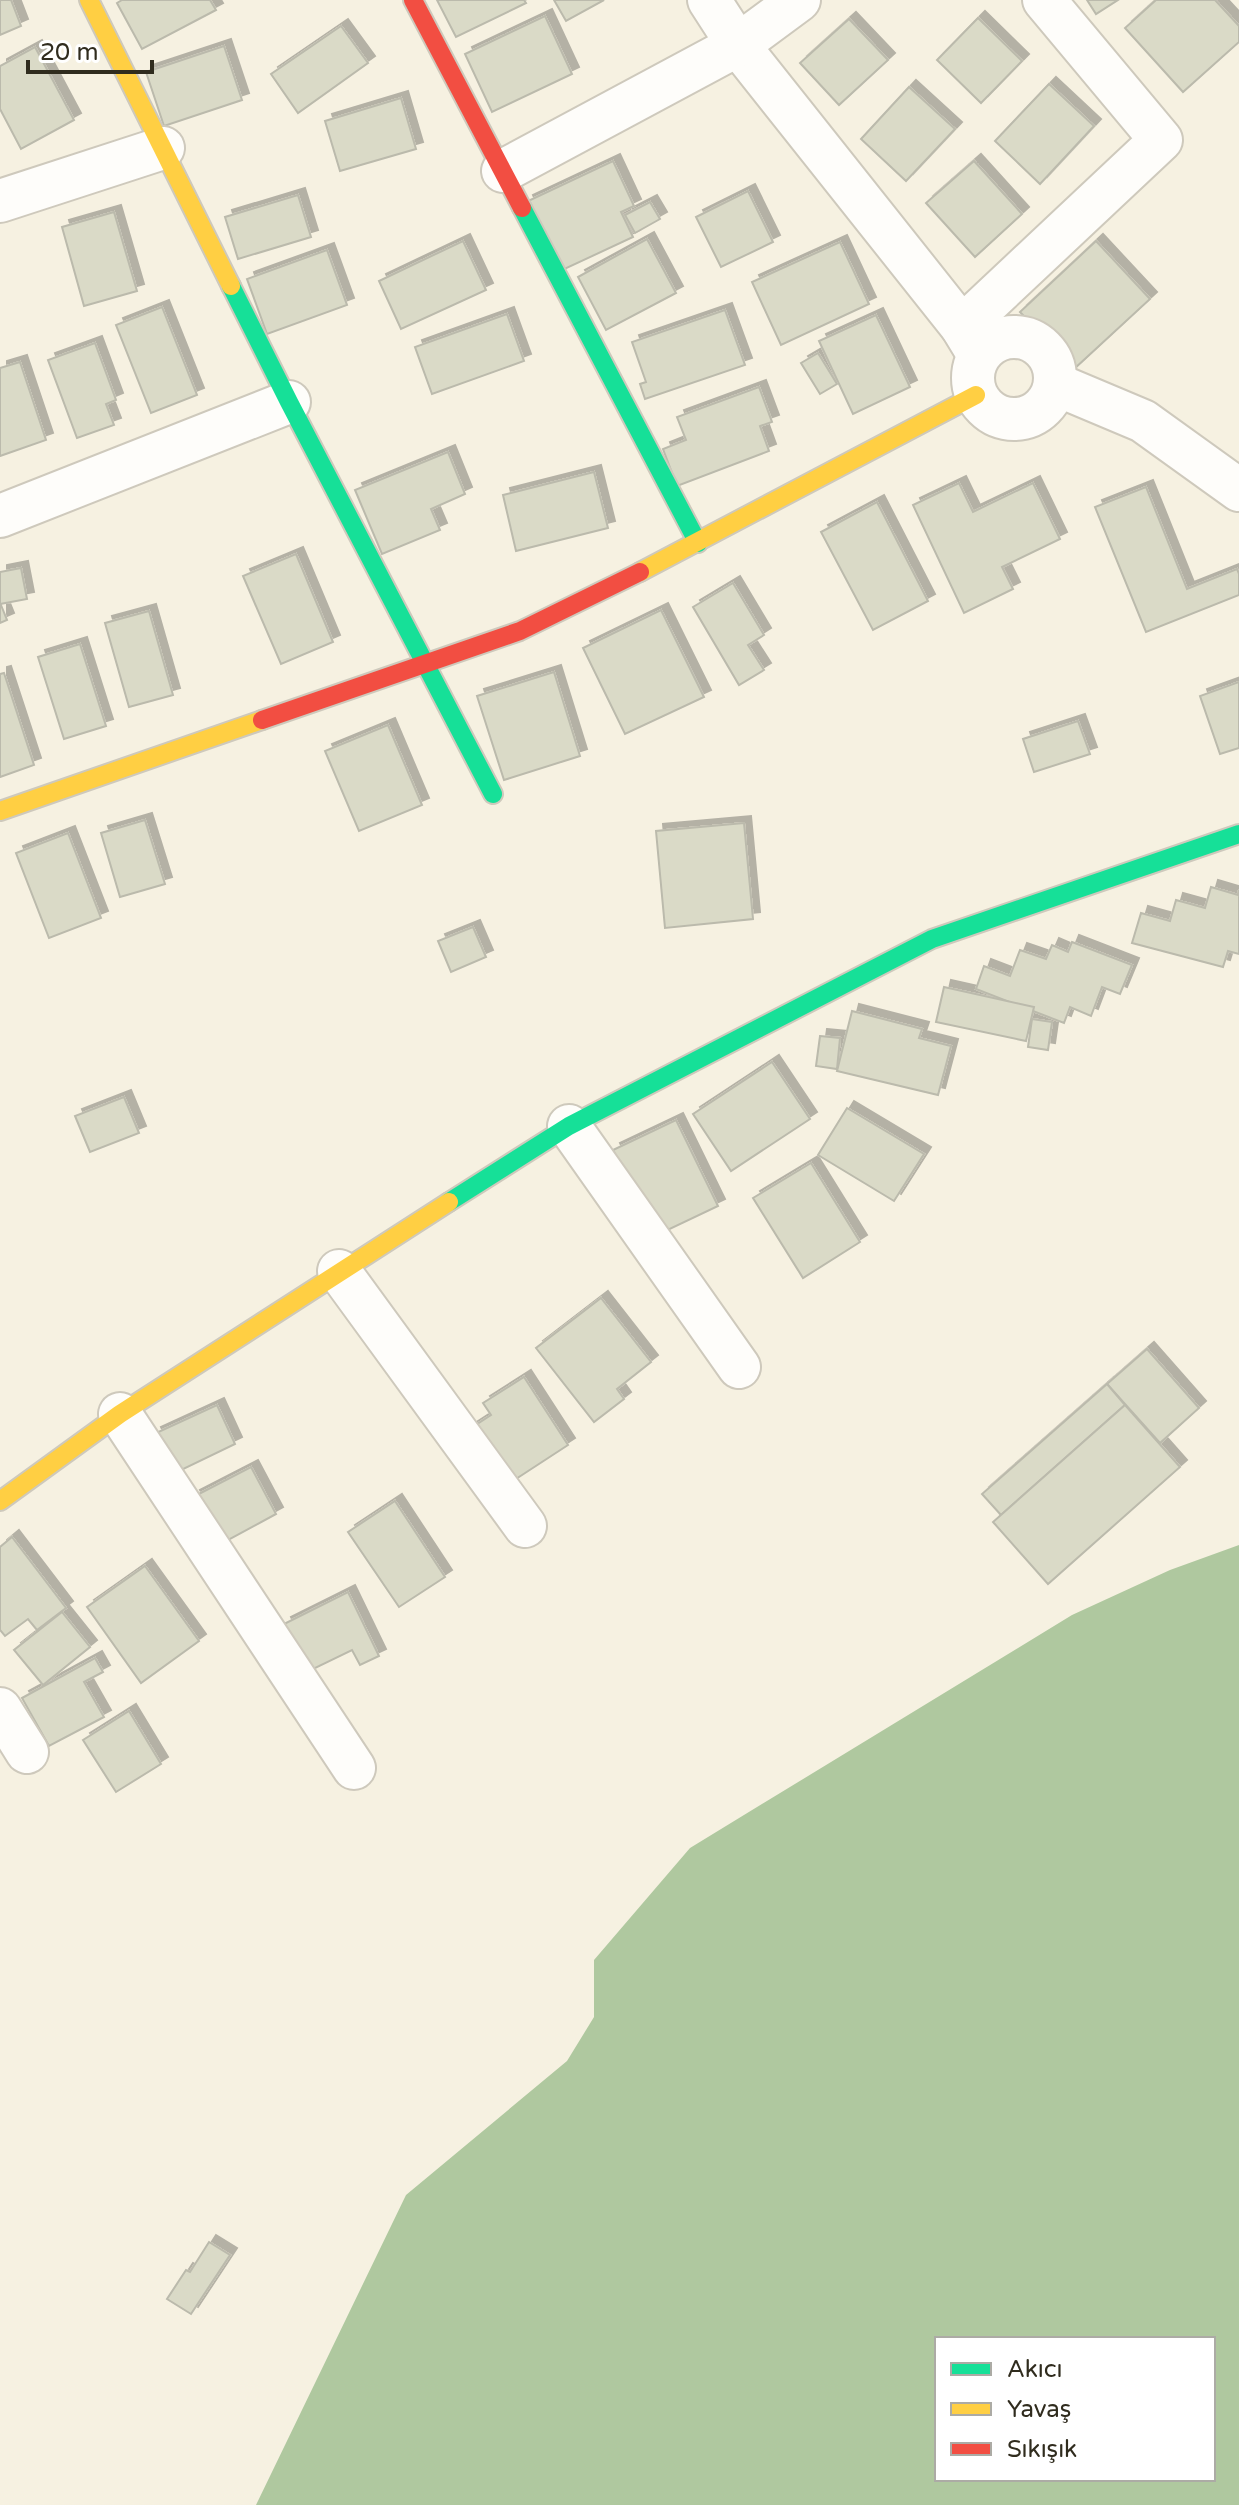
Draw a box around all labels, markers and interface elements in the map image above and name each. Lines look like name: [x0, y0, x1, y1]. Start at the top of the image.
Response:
scale bar: [28, 24, 152, 74]
text: 20 m: [40, 38, 98, 67]
legend: [935, 2337, 1215, 2481]
text: Akıcı: [1007, 2355, 1063, 2384]
text: Yavaş: [1007, 2395, 1071, 2424]
text: Sıkışık: [1007, 2435, 1077, 2464]

